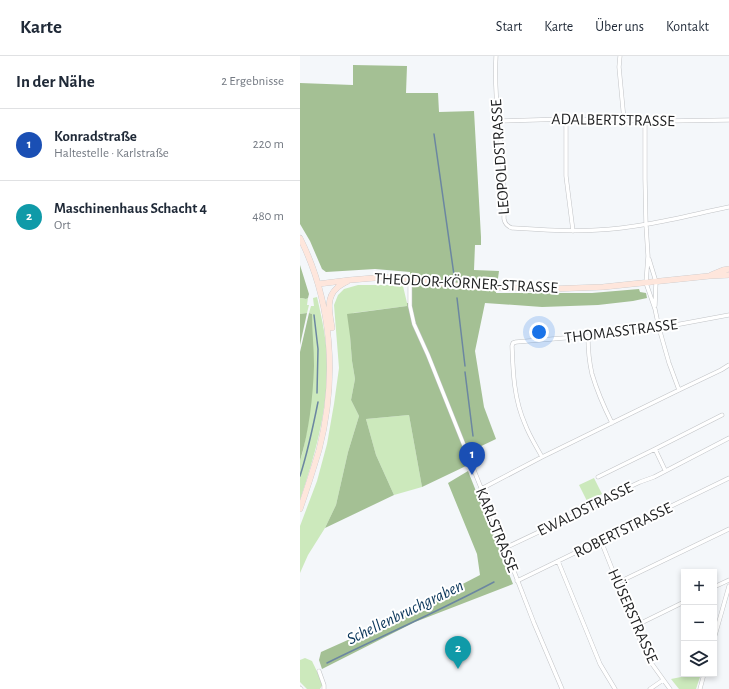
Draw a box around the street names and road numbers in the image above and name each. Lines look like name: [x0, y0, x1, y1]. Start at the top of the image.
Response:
street label: LEOPOLDSTRASSE: [488, 98, 512, 215]
street label: ADALBERTSTRASSE: [551, 111, 675, 129]
street label: THEODOR-KÖRNER-STRASSE: [374, 268, 559, 296]
street label: THOMASSTRASSE: [563, 316, 679, 346]
street label: EWALDSTRASSE: [535, 479, 635, 539]
street label: KARLSTRASSE: [473, 485, 521, 575]
street label: ROBERTSTRASSE: [571, 499, 675, 561]
street label: HÜSERSTRASSE: [605, 566, 663, 666]

